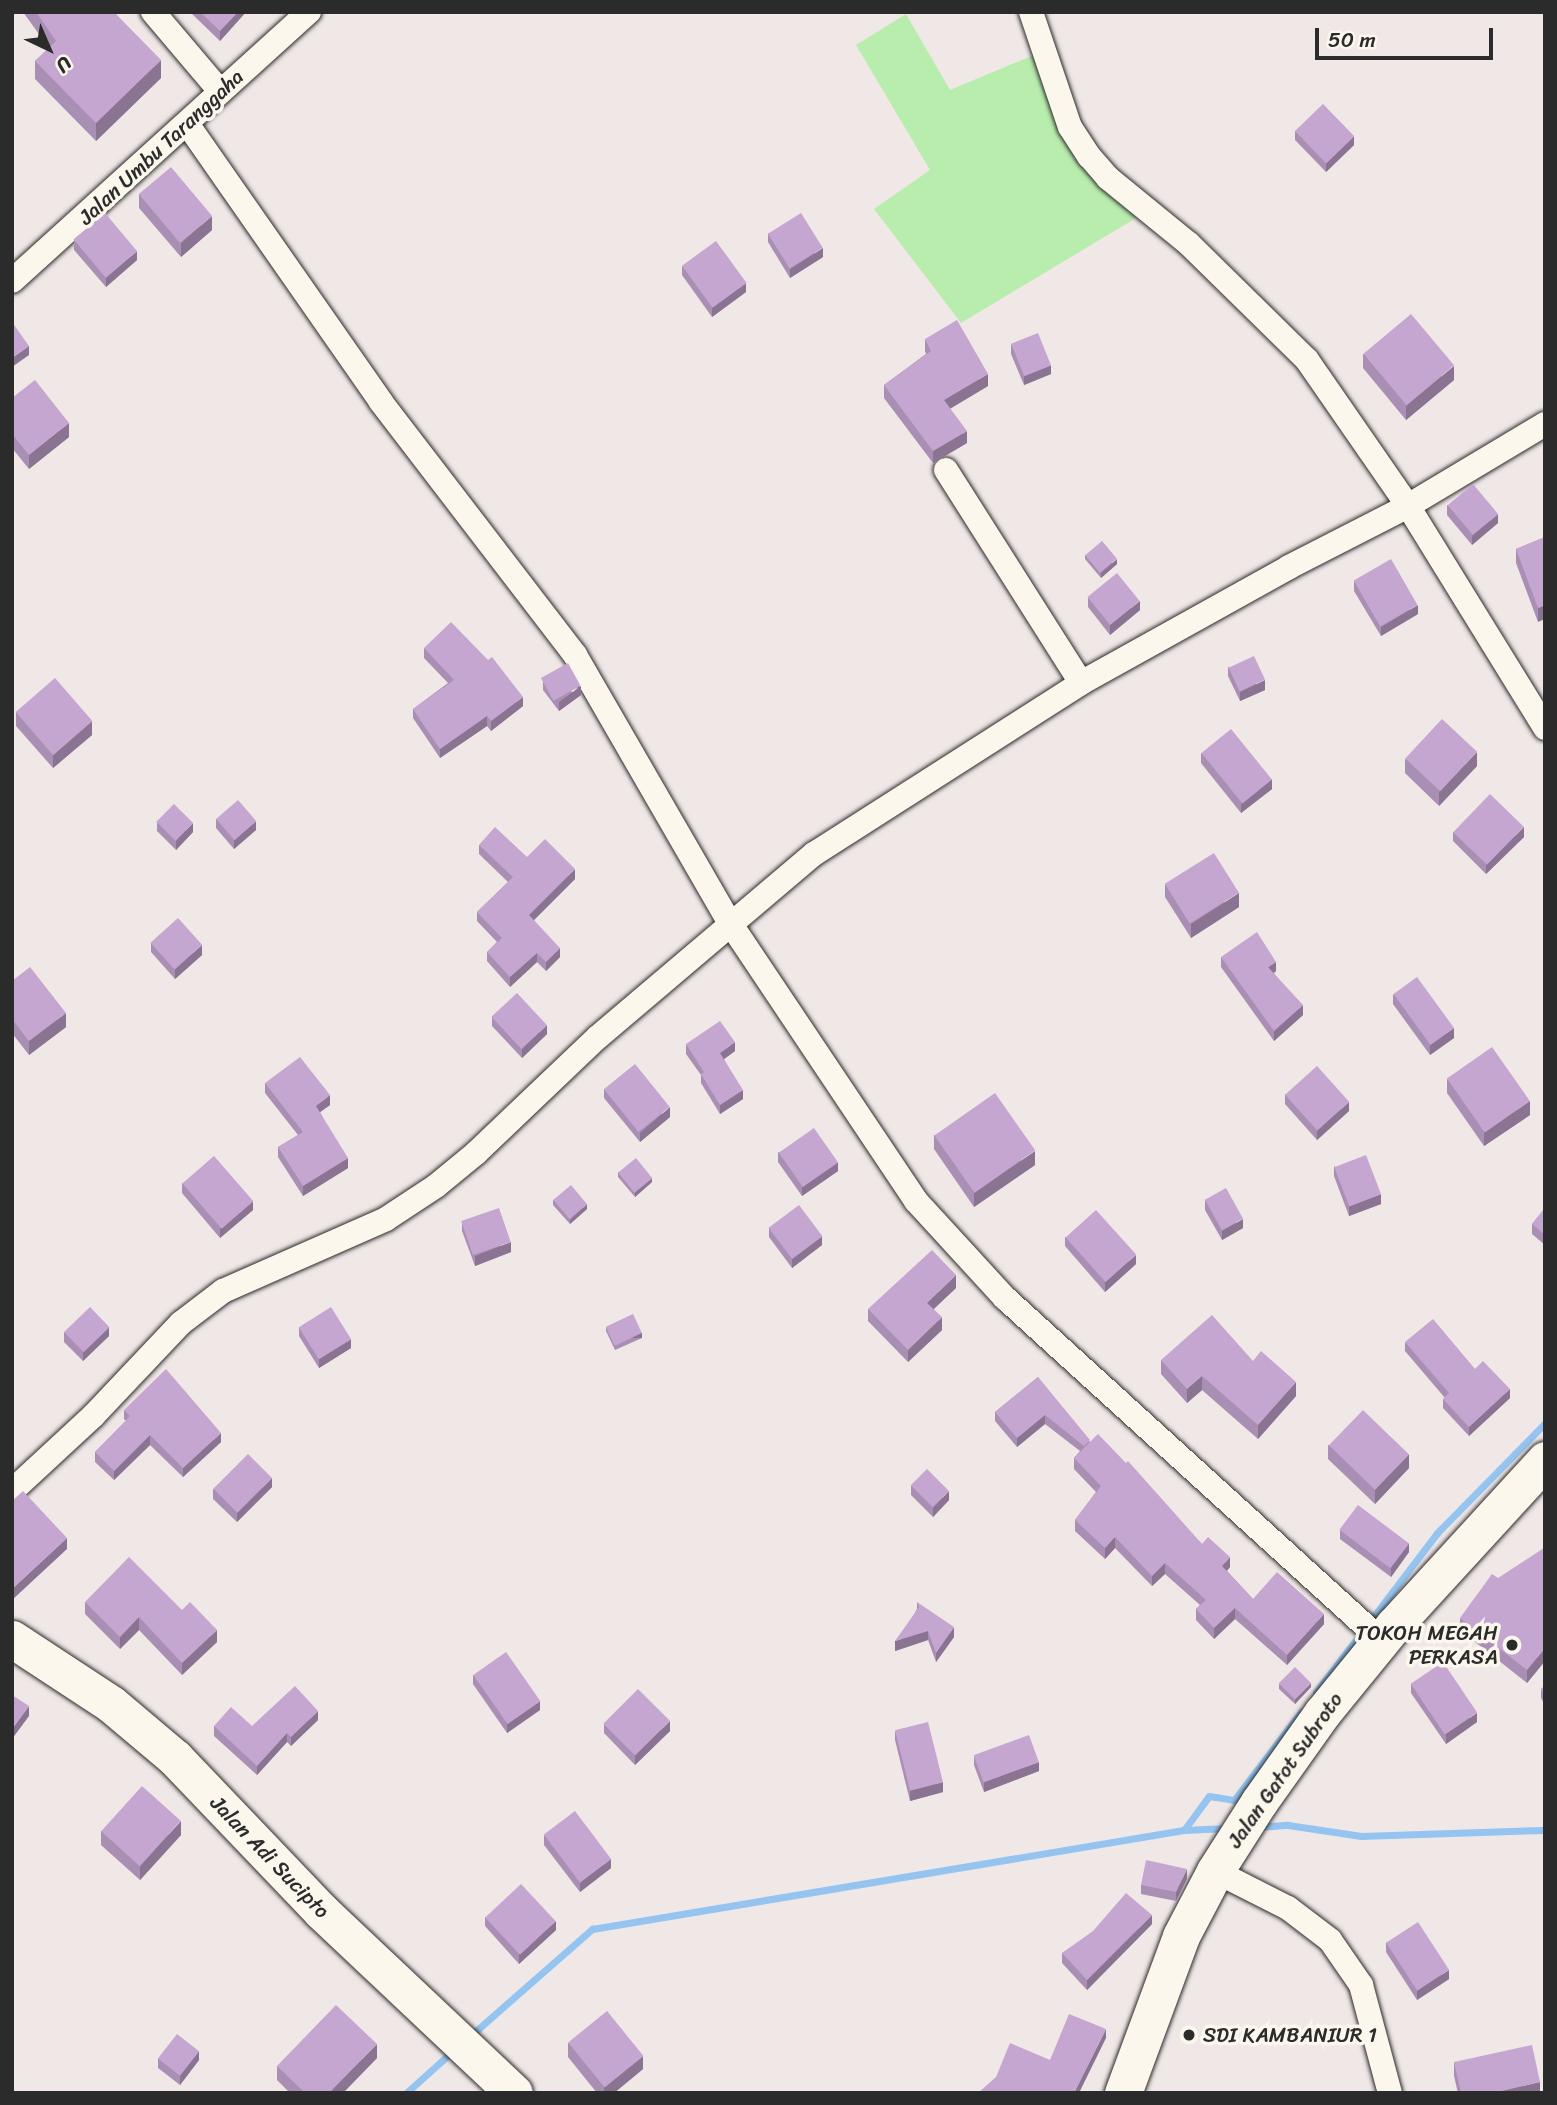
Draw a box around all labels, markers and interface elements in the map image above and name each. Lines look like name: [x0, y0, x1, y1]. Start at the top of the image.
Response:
north arrow: [14, 14, 84, 84]
scale bar: [1319, 14, 1498, 58]
text: 50 m: [1328, 21, 1376, 59]
text: U: [48, 48, 80, 81]
street label: Jalan Umbu Taranggaha: [74, 64, 248, 230]
place label: TOKOH MEGAH PERKASA: [1356, 1620, 1498, 1670]
marker: TOKOH MEGAH PERKASA: [1504, 1637, 1520, 1653]
street label: Jalan Gatot Subroto: [1221, 1687, 1349, 1853]
street label: Jalan Adi Sucipto: [205, 1791, 335, 1923]
place label: SDI KAMBANIUR 1: [1203, 2022, 1376, 2048]
marker: SDI KAMBANIUR 1: [1181, 2027, 1197, 2043]

